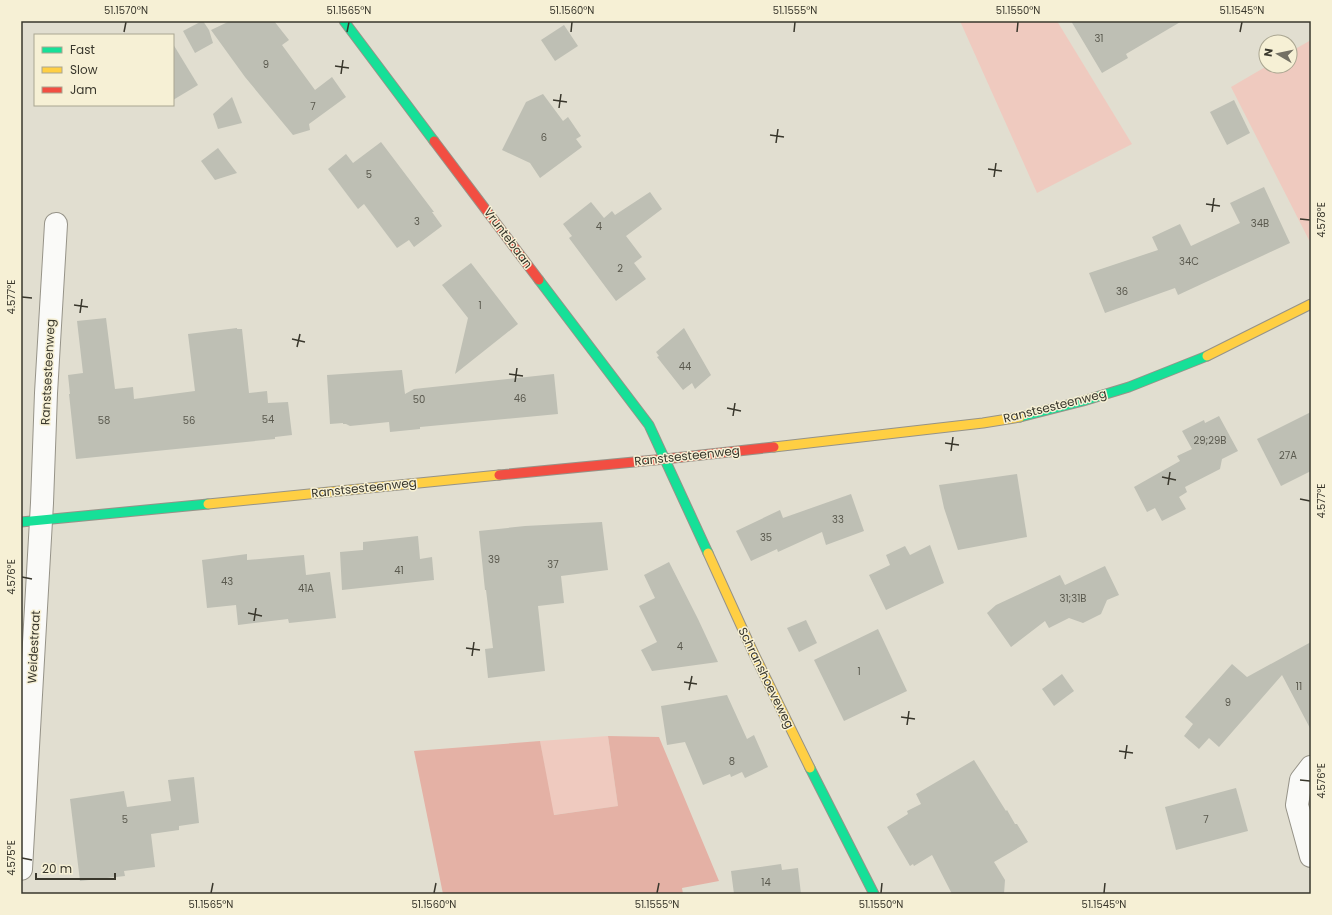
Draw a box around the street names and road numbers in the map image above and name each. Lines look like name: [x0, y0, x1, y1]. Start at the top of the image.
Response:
street label: Vruntebaan: [480, 204, 537, 271]
street label: Ranstsesteenweg: [36, 319, 59, 425]
street label: Ranstsesteenweg: [1001, 384, 1108, 427]
street label: Ranstsesteenweg: [633, 442, 741, 469]
street label: Ranstsesteenweg: [310, 474, 418, 501]
street label: Weidestraat: [23, 610, 44, 684]
street label: Schranshoeveweg: [735, 624, 798, 731]

